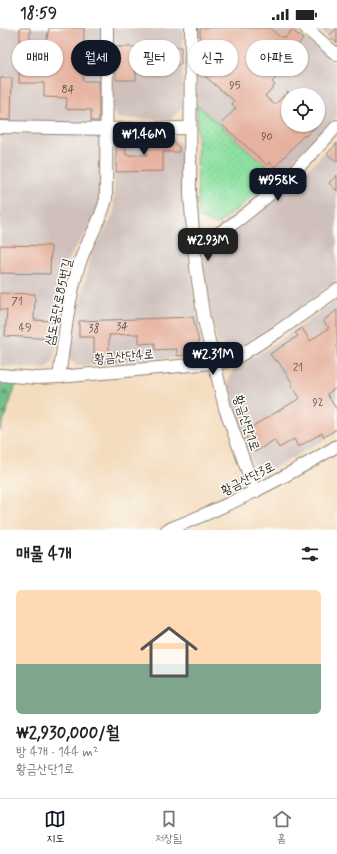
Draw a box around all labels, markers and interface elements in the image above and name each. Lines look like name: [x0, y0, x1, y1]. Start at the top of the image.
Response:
text: 18:59: [20, 4, 57, 24]
chip: 매매: [12, 40, 63, 76]
chip: 월세: [71, 40, 121, 76]
chip: 필터: [129, 40, 180, 76]
chip: 신규: [188, 40, 238, 76]
chip: 아파트: [246, 40, 308, 76]
house number: 95: [229, 79, 241, 93]
house number: 84: [62, 83, 75, 97]
map controls: [281, 88, 325, 132]
button: locate: [281, 88, 325, 132]
pin: ₩1.46M: [111, 122, 177, 156]
text: ₩1.46M: [122, 126, 166, 143]
house number: 90: [261, 130, 273, 144]
pin: ₩958K: [250, 168, 306, 202]
text: ₩958K: [258, 172, 298, 189]
pin: ₩2.93M: [175, 228, 241, 262]
text: ₩2.93M: [187, 232, 229, 249]
street label: 삼도공단로85번길: [42, 257, 76, 347]
house number: 71: [11, 295, 23, 309]
house number: 34: [116, 320, 128, 334]
house number: 49: [19, 321, 31, 335]
house number: 38: [89, 322, 100, 336]
pin: ₩2.31M: [180, 342, 246, 376]
street label: 황금산단4로: [93, 346, 155, 368]
text: ₩2.31M: [192, 346, 234, 363]
house number: 21: [293, 361, 303, 375]
street label: 황금산단1로: [229, 393, 263, 453]
house number: 92: [312, 396, 324, 410]
street label: 황금산단3로: [218, 458, 278, 500]
text: 매물 4개: [16, 543, 72, 565]
icon: filters: [299, 543, 321, 565]
icon: home: [133, 616, 205, 688]
text: ₩2,930,000/월: [16, 722, 119, 744]
text: 방 4개 · 144 m²: [16, 744, 99, 761]
text: 황금산단1로: [16, 761, 74, 778]
tab: 지도: [44, 808, 66, 846]
tab: 저장됨: [155, 808, 182, 846]
tab: 홈: [271, 808, 293, 846]

